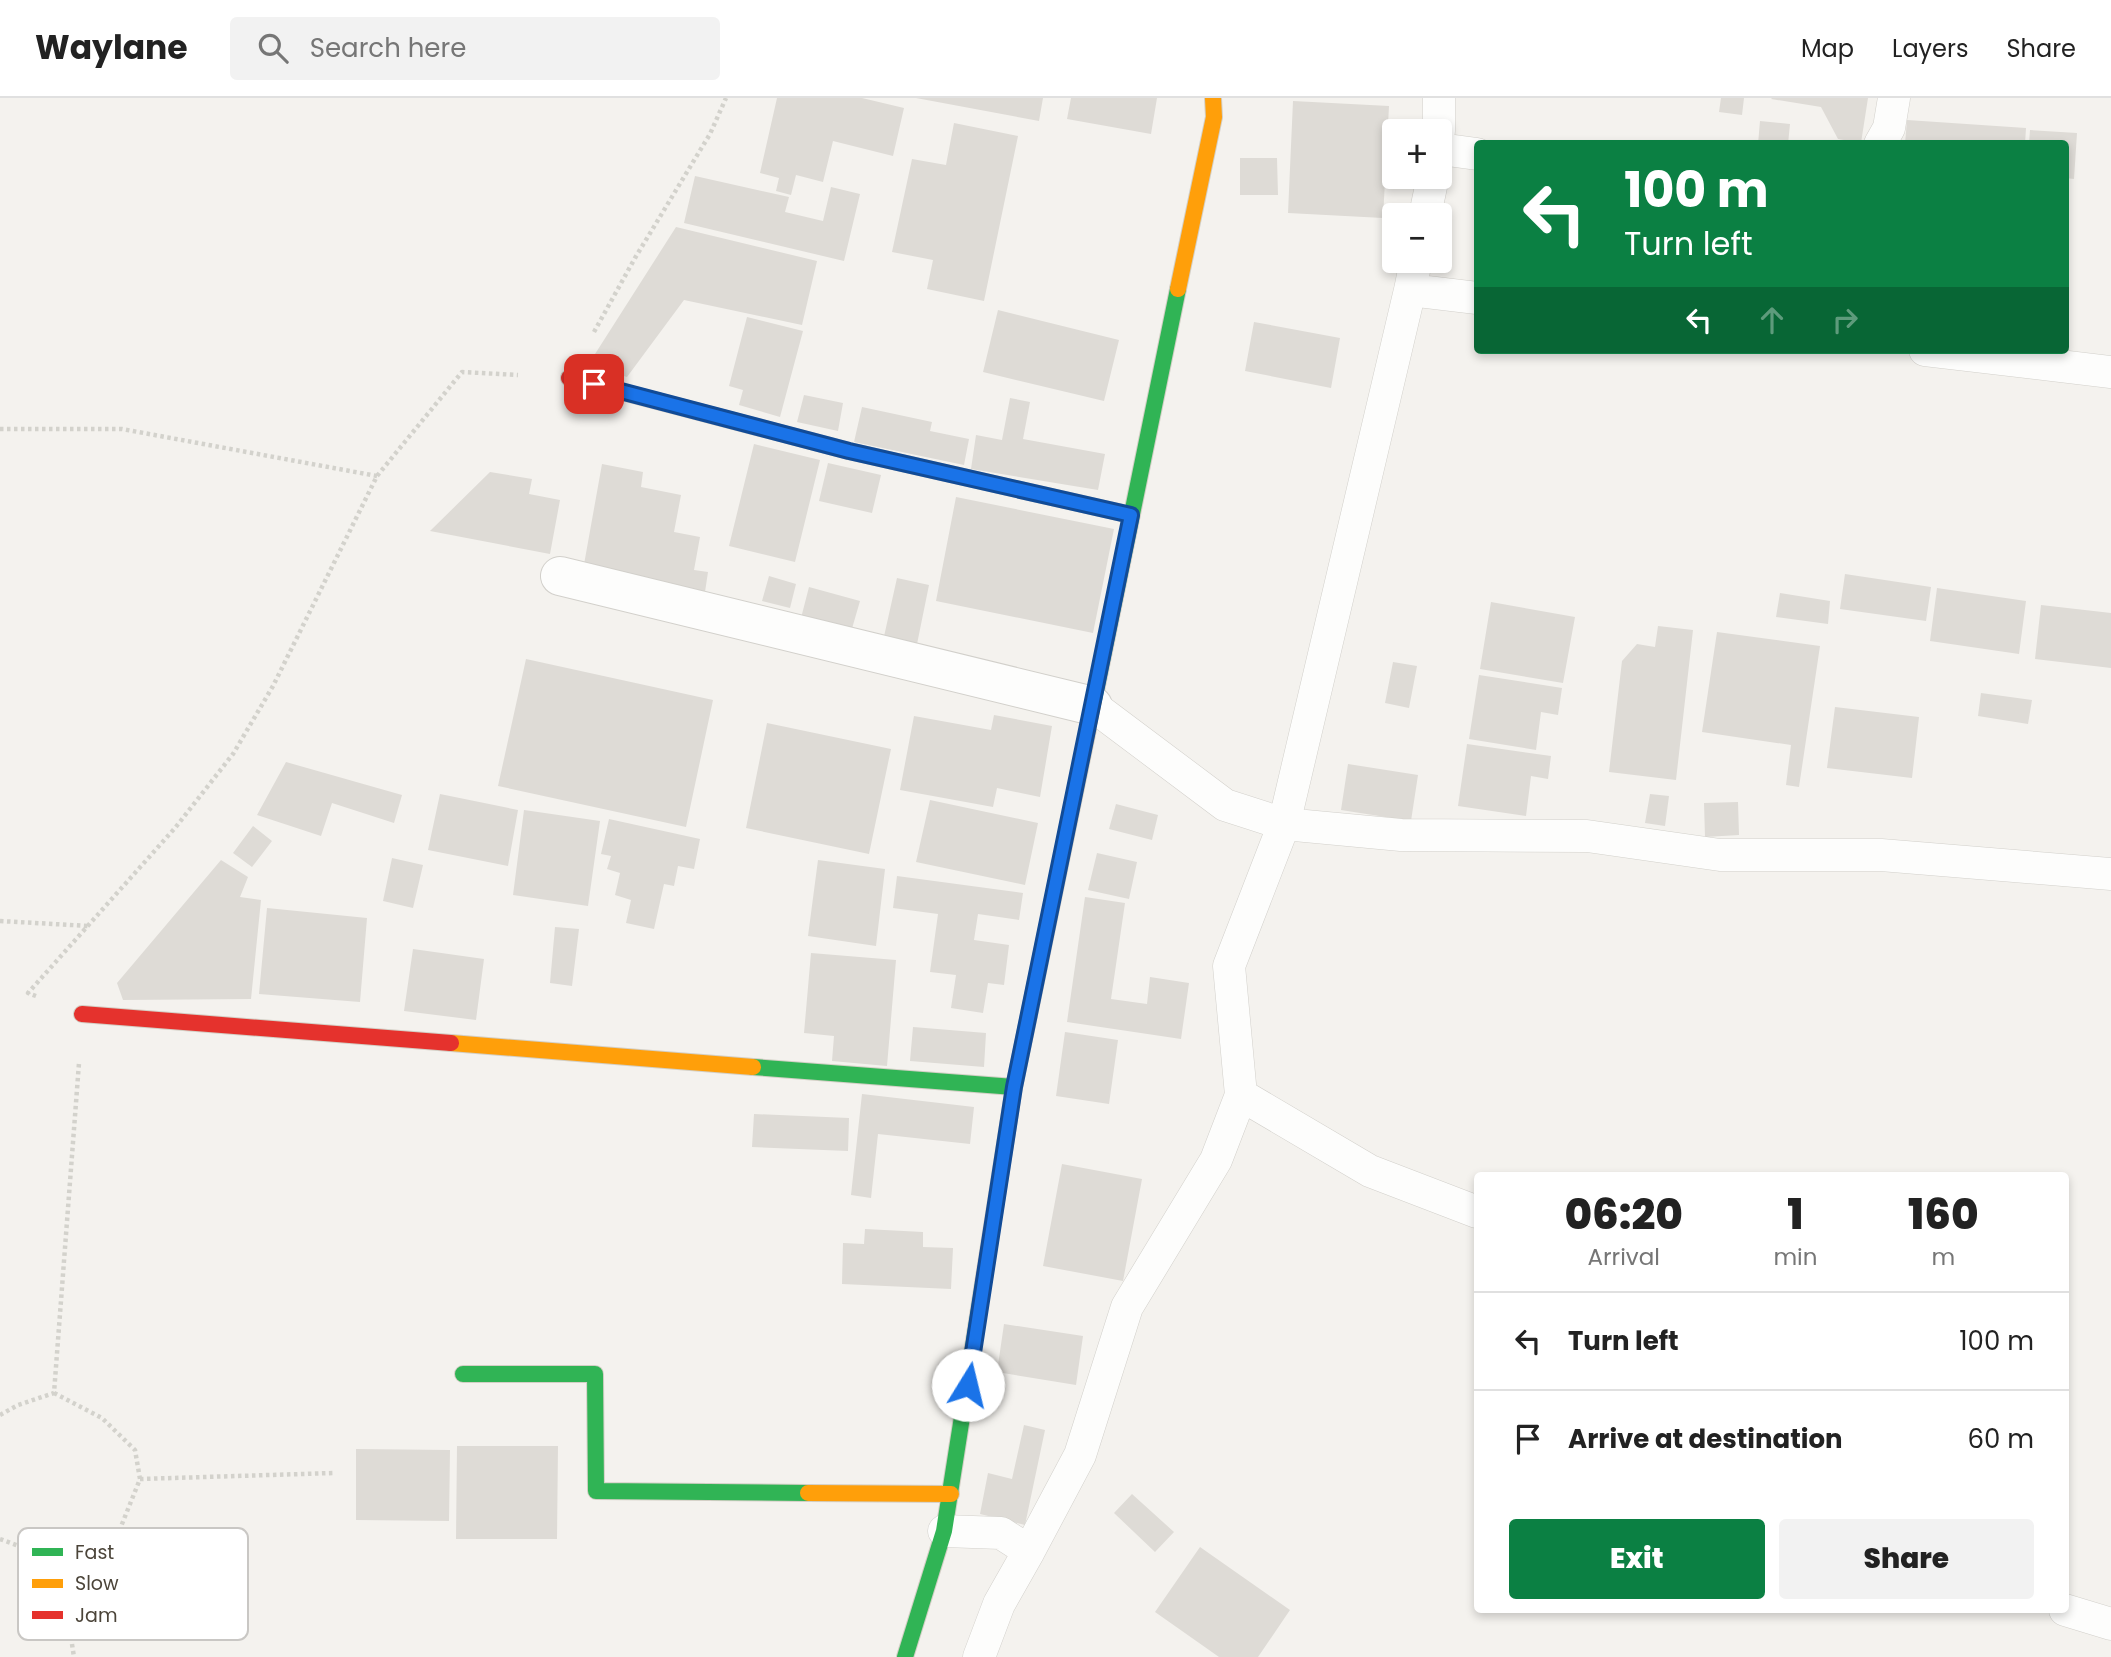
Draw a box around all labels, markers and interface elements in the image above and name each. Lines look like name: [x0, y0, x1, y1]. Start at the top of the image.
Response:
search box: [230, 17, 720, 80]
text: Waylane: [35, 24, 188, 71]
icon: search: [254, 29, 292, 67]
text: Search here: [310, 30, 466, 66]
text: Map: [1801, 32, 1854, 65]
text: Layers: [1892, 32, 1968, 65]
text: Share: [2006, 32, 2076, 65]
map controls: [1382, 119, 1452, 273]
button: +: [1382, 119, 1452, 189]
text: 100 m: [1624, 156, 1769, 224]
icon: left: [1509, 168, 1600, 259]
button: −: [1382, 203, 1452, 273]
text: Turn left: [1624, 221, 1753, 266]
icon: left: [1680, 301, 1718, 339]
icon: ahead: [1753, 301, 1791, 339]
icon: right: [1826, 301, 1864, 339]
pin: [564, 354, 624, 414]
icon: arrive: [575, 365, 613, 403]
text: 06:20: [1564, 1185, 1683, 1244]
text: 1: [1787, 1185, 1804, 1244]
text: 160: [1908, 1185, 1979, 1244]
text: Arrival: [1587, 1241, 1660, 1273]
text: min: [1773, 1241, 1818, 1273]
text: m: [1931, 1241, 1955, 1273]
icon: left: [1509, 1322, 1547, 1360]
text: Turn left: [1568, 1323, 1679, 1359]
text: 100 m: [1959, 1323, 2034, 1359]
position arrow: [931, 1348, 1005, 1422]
icon: arrive: [1509, 1420, 1547, 1458]
text: Arrive at destination: [1568, 1421, 1843, 1457]
text: 60 m: [1967, 1421, 2034, 1457]
button: Exit: [1509, 1519, 1765, 1599]
button: Share: [1779, 1519, 2034, 1599]
legend: [18, 1528, 248, 1640]
text: Fast: [75, 1539, 114, 1566]
text: Slow: [75, 1570, 119, 1597]
text: Jam: [75, 1602, 117, 1629]

